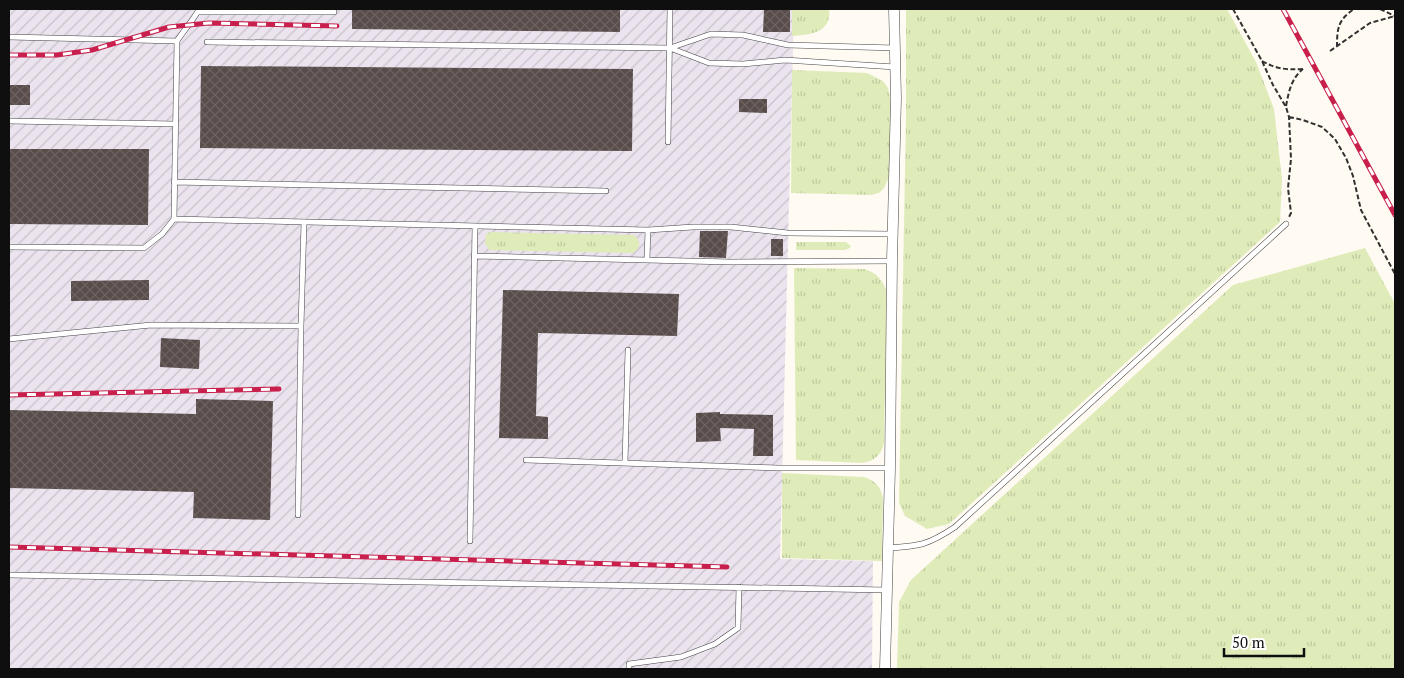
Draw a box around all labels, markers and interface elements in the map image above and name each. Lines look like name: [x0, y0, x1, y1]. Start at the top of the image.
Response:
scale bar: [1224, 626, 1304, 658]
text: 50 m: [1232, 632, 1265, 652]

